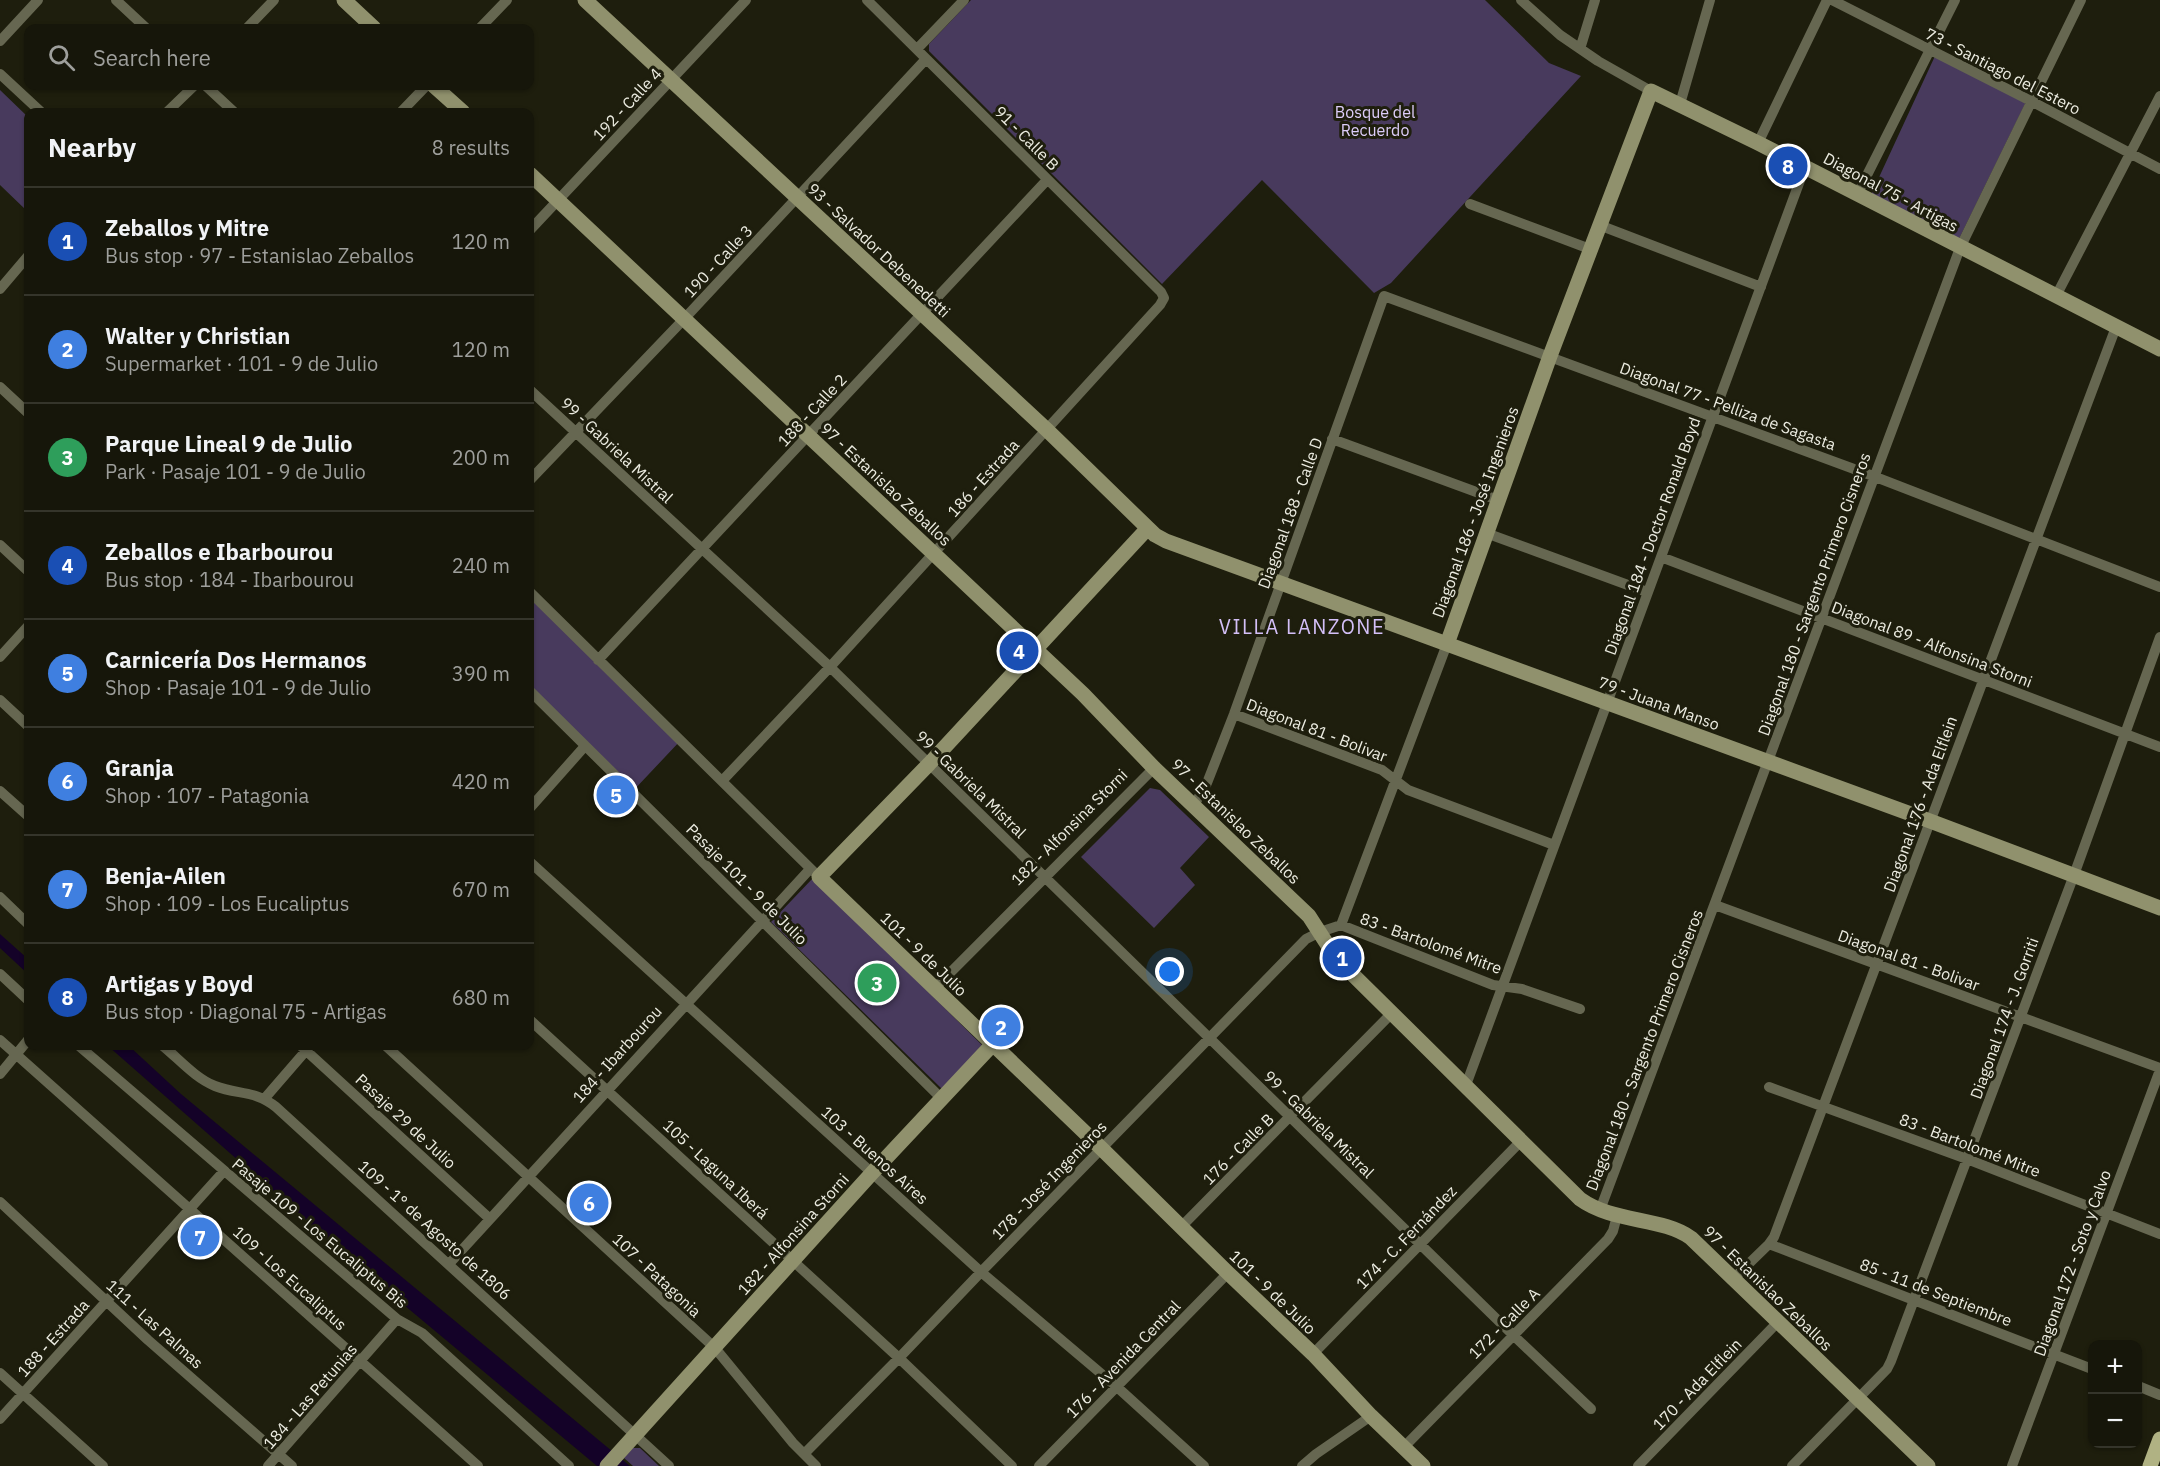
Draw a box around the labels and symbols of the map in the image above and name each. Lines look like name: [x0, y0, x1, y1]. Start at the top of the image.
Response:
street label: 73 - Santiago del Estero: [1922, 23, 2084, 119]
street label: 192 - Calle 4: [588, 64, 666, 144]
street label: 91 - Calle B: [990, 101, 1064, 175]
park label: Bosque del Recuerdo: [1335, 102, 1415, 140]
pin: 8: [1768, 144, 1808, 188]
street label: Diagonal 75 - Artigas: [1820, 148, 1962, 236]
street label: 93 - Salvador Debenedetti: [803, 179, 955, 321]
street label: 190 - Calle 3: [679, 221, 757, 301]
street label: Diagonal 77 - Pelliza de Sagasta: [1617, 358, 1839, 455]
street label: 188 - Calle 2: [773, 370, 851, 450]
street label: 99 - Gabriela Mistral: [557, 393, 677, 507]
street label: Diagonal 186 - José Ingenieros: [1427, 404, 1523, 620]
street label: Diagonal 184 - Doctor Ronald Boyd: [1600, 414, 1704, 658]
street label: 97 - Estanislao Zeballos: [816, 418, 956, 550]
street label: 186 - Estrada: [943, 435, 1023, 521]
street label: Diagonal 188 - Calle D: [1253, 435, 1327, 591]
street label: Diagonal 180 - Sargento Primero Cisneros: [1753, 450, 1875, 738]
street label: Diagonal 89 - Alfonsina Storni: [1829, 596, 2035, 692]
district label: VILLA LANZONE: [1219, 613, 1385, 640]
pin: 4: [1000, 628, 1038, 674]
street label: 79 - Juana Manso: [1596, 672, 1722, 734]
street label: Diagonal 81 - Bolivar: [1244, 694, 1390, 766]
street label: Diagonal 176 - Ada Elflein: [1879, 713, 1961, 895]
street label: 99 - Gabriela Mistral: [911, 726, 1031, 842]
street label: 97 - Estanislao Zeballos: [1167, 754, 1305, 888]
street label: 182 - Alfonsina Storni: [1007, 765, 1131, 889]
pin: 5: [596, 772, 636, 818]
street label: Pasaje 101 - 9 de Julio: [682, 819, 812, 949]
street label: Diagonal 180 - Sargento Primero Cisneros: [1581, 906, 1707, 1194]
street label: 101 - 9 de Julio: [877, 908, 971, 1000]
street label: 83 - Bartolomé Mitre: [1357, 908, 1505, 978]
street label: Diagonal 81 - Bolivar: [1835, 925, 1983, 995]
street label: Diagonal 174 - J. Gorriti: [1965, 934, 2043, 1102]
pin: 1: [1322, 936, 1362, 980]
your location: [1155, 957, 1184, 986]
pin: 3: [858, 960, 896, 1006]
street label: 184 - Ibarbourou: [568, 1001, 666, 1107]
pin: 2: [982, 1004, 1020, 1050]
street label: 99 - Gabriela Mistral: [1259, 1066, 1379, 1182]
street label: Pasaje 29 de Julio: [352, 1069, 461, 1173]
street label: 103 - Buenos Aires: [817, 1102, 933, 1208]
street label: 176 - Calle B: [1198, 1109, 1278, 1189]
street label: 83 - Bartolomé Mitre: [1897, 1109, 2044, 1181]
street label: 105 - Laguna Iberá: [659, 1115, 773, 1223]
street label: 178 - José Ingenieros: [987, 1116, 1111, 1244]
street label: Pasaje 109 - Los Eucaliptus Bis: [228, 1154, 412, 1312]
street label: 109 - 1° de Agosto de 1806: [354, 1156, 516, 1304]
street label: Diagonal 172 - Soto y Calvo: [2029, 1167, 2115, 1359]
street label: 182 - Alfonsina Storni: [733, 1169, 853, 1299]
pin: 6: [570, 1180, 608, 1226]
street label: 174 - C. Fernández: [1352, 1181, 1460, 1293]
pin: 7: [180, 1214, 220, 1260]
street label: 97 - Estanislao Zeballos: [1699, 1221, 1837, 1355]
street label: 109 - Los Eucaliptus: [229, 1222, 351, 1334]
street label: 107 - Patagonia: [609, 1229, 706, 1321]
street label: 101 - 9 de Julio: [1226, 1246, 1320, 1338]
street label: 85 - 11 de Septiembre: [1857, 1254, 2015, 1330]
street label: 111 - Las Palmas: [102, 1275, 208, 1373]
street label: 172 - Calle A: [1464, 1283, 1544, 1363]
street label: 188 - Estrada: [13, 1295, 93, 1381]
street label: 176 - Avenida Central: [1062, 1296, 1184, 1422]
street label: 170 - Ada Elflein: [1648, 1334, 1746, 1434]
street label: 184 - Las Petunias: [259, 1339, 361, 1453]

